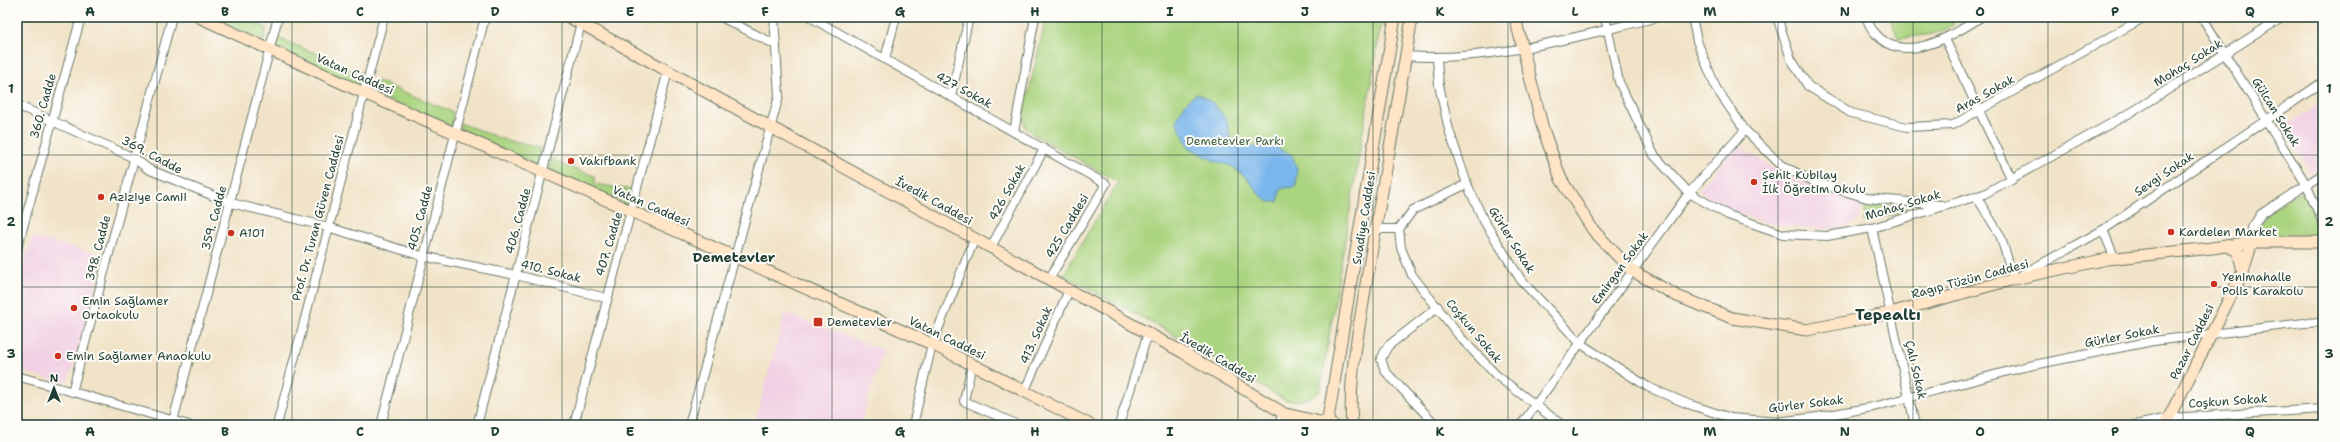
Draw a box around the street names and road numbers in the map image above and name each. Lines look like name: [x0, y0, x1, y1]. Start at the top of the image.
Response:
street label: Mohaç Sokak: [2151, 35, 2225, 90]
street label: Vatan Caddesi: [314, 50, 396, 98]
street label: 427 Sokak: [933, 68, 995, 112]
street label: 360. Cadde: [26, 71, 60, 141]
street label: Aras Sokak: [1952, 71, 2018, 117]
street label: Gülcan Sokak: [2248, 74, 2304, 150]
street label: 369. Cadde: [119, 132, 186, 178]
street label: Prof. Dr. Turan Güven Caddesi: [288, 133, 348, 303]
street label: Sevgi Sokak: [2131, 148, 2197, 200]
street label: 426 Sokak: [985, 161, 1029, 223]
street label: Suadiye Caddesi: [1349, 170, 1379, 266]
street label: İvedik Caddesi: [893, 173, 975, 229]
street label: Vatan Caddesi: [610, 182, 692, 230]
street label: 405. Cadde: [404, 183, 436, 252]
street label: 359. Cadde: [198, 184, 230, 252]
street label: 406. Cadde: [501, 186, 535, 256]
street label: Mohaç Sokak: [1863, 186, 1943, 224]
street label: 425 Caddesi: [1041, 191, 1093, 261]
street label: Gürler Sokak: [1485, 204, 1539, 276]
street label: 407. Cadde: [592, 210, 626, 278]
street label: 398. Cadde: [82, 213, 114, 283]
street label: Emirgan Sokak: [1588, 228, 1652, 308]
street label: 410. Sokak: [519, 256, 583, 286]
street label: Ragıp Tüzün Caddesi: [1909, 256, 2031, 302]
street label: Coşkun Sokak: [1442, 295, 1506, 367]
street label: Pazar Caddesi: [2166, 301, 2218, 383]
street label: 413. Sokak: [1016, 303, 1056, 366]
street label: Vatan Caddesi: [906, 313, 988, 363]
street label: Gürler Sokak: [2083, 321, 2161, 351]
street label: İvedik Caddesi: [1177, 329, 1259, 387]
street label: Çalı Sokak: [1901, 339, 1931, 401]
street label: Coşkun Sokak: [2188, 390, 2268, 412]
street label: Gürler Sokak: [1767, 391, 1845, 417]

